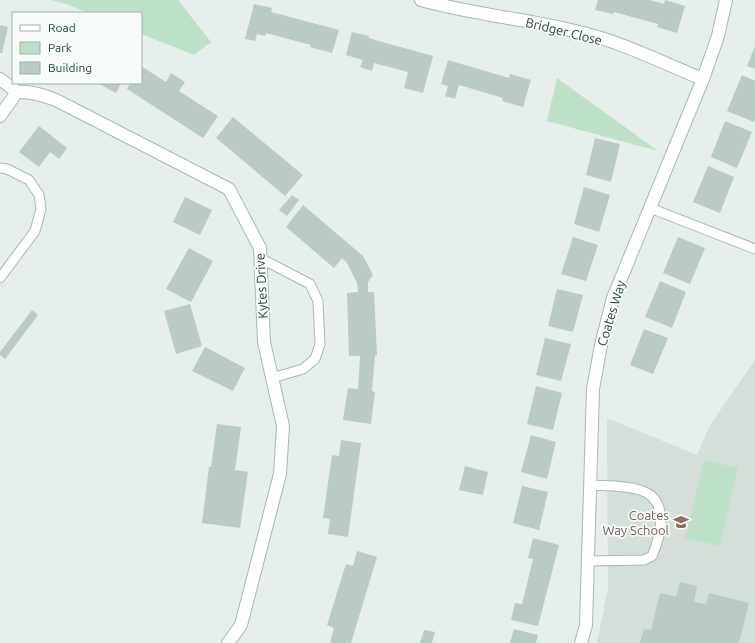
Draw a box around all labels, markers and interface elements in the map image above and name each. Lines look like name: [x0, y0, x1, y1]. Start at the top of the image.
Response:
legend: [12, 12, 142, 84]
street label: Bridger Close: [524, 15, 604, 47]
text: Road: [48, 21, 76, 34]
text: Park: [48, 41, 72, 54]
text: Building: [48, 61, 92, 74]
street label: Kytes Drive: [252, 253, 270, 319]
street label: Coates Way: [594, 279, 628, 347]
place label: Coates Way School: [602, 508, 670, 537]
school or university icon: Coates Way School: [672, 513, 690, 531]

